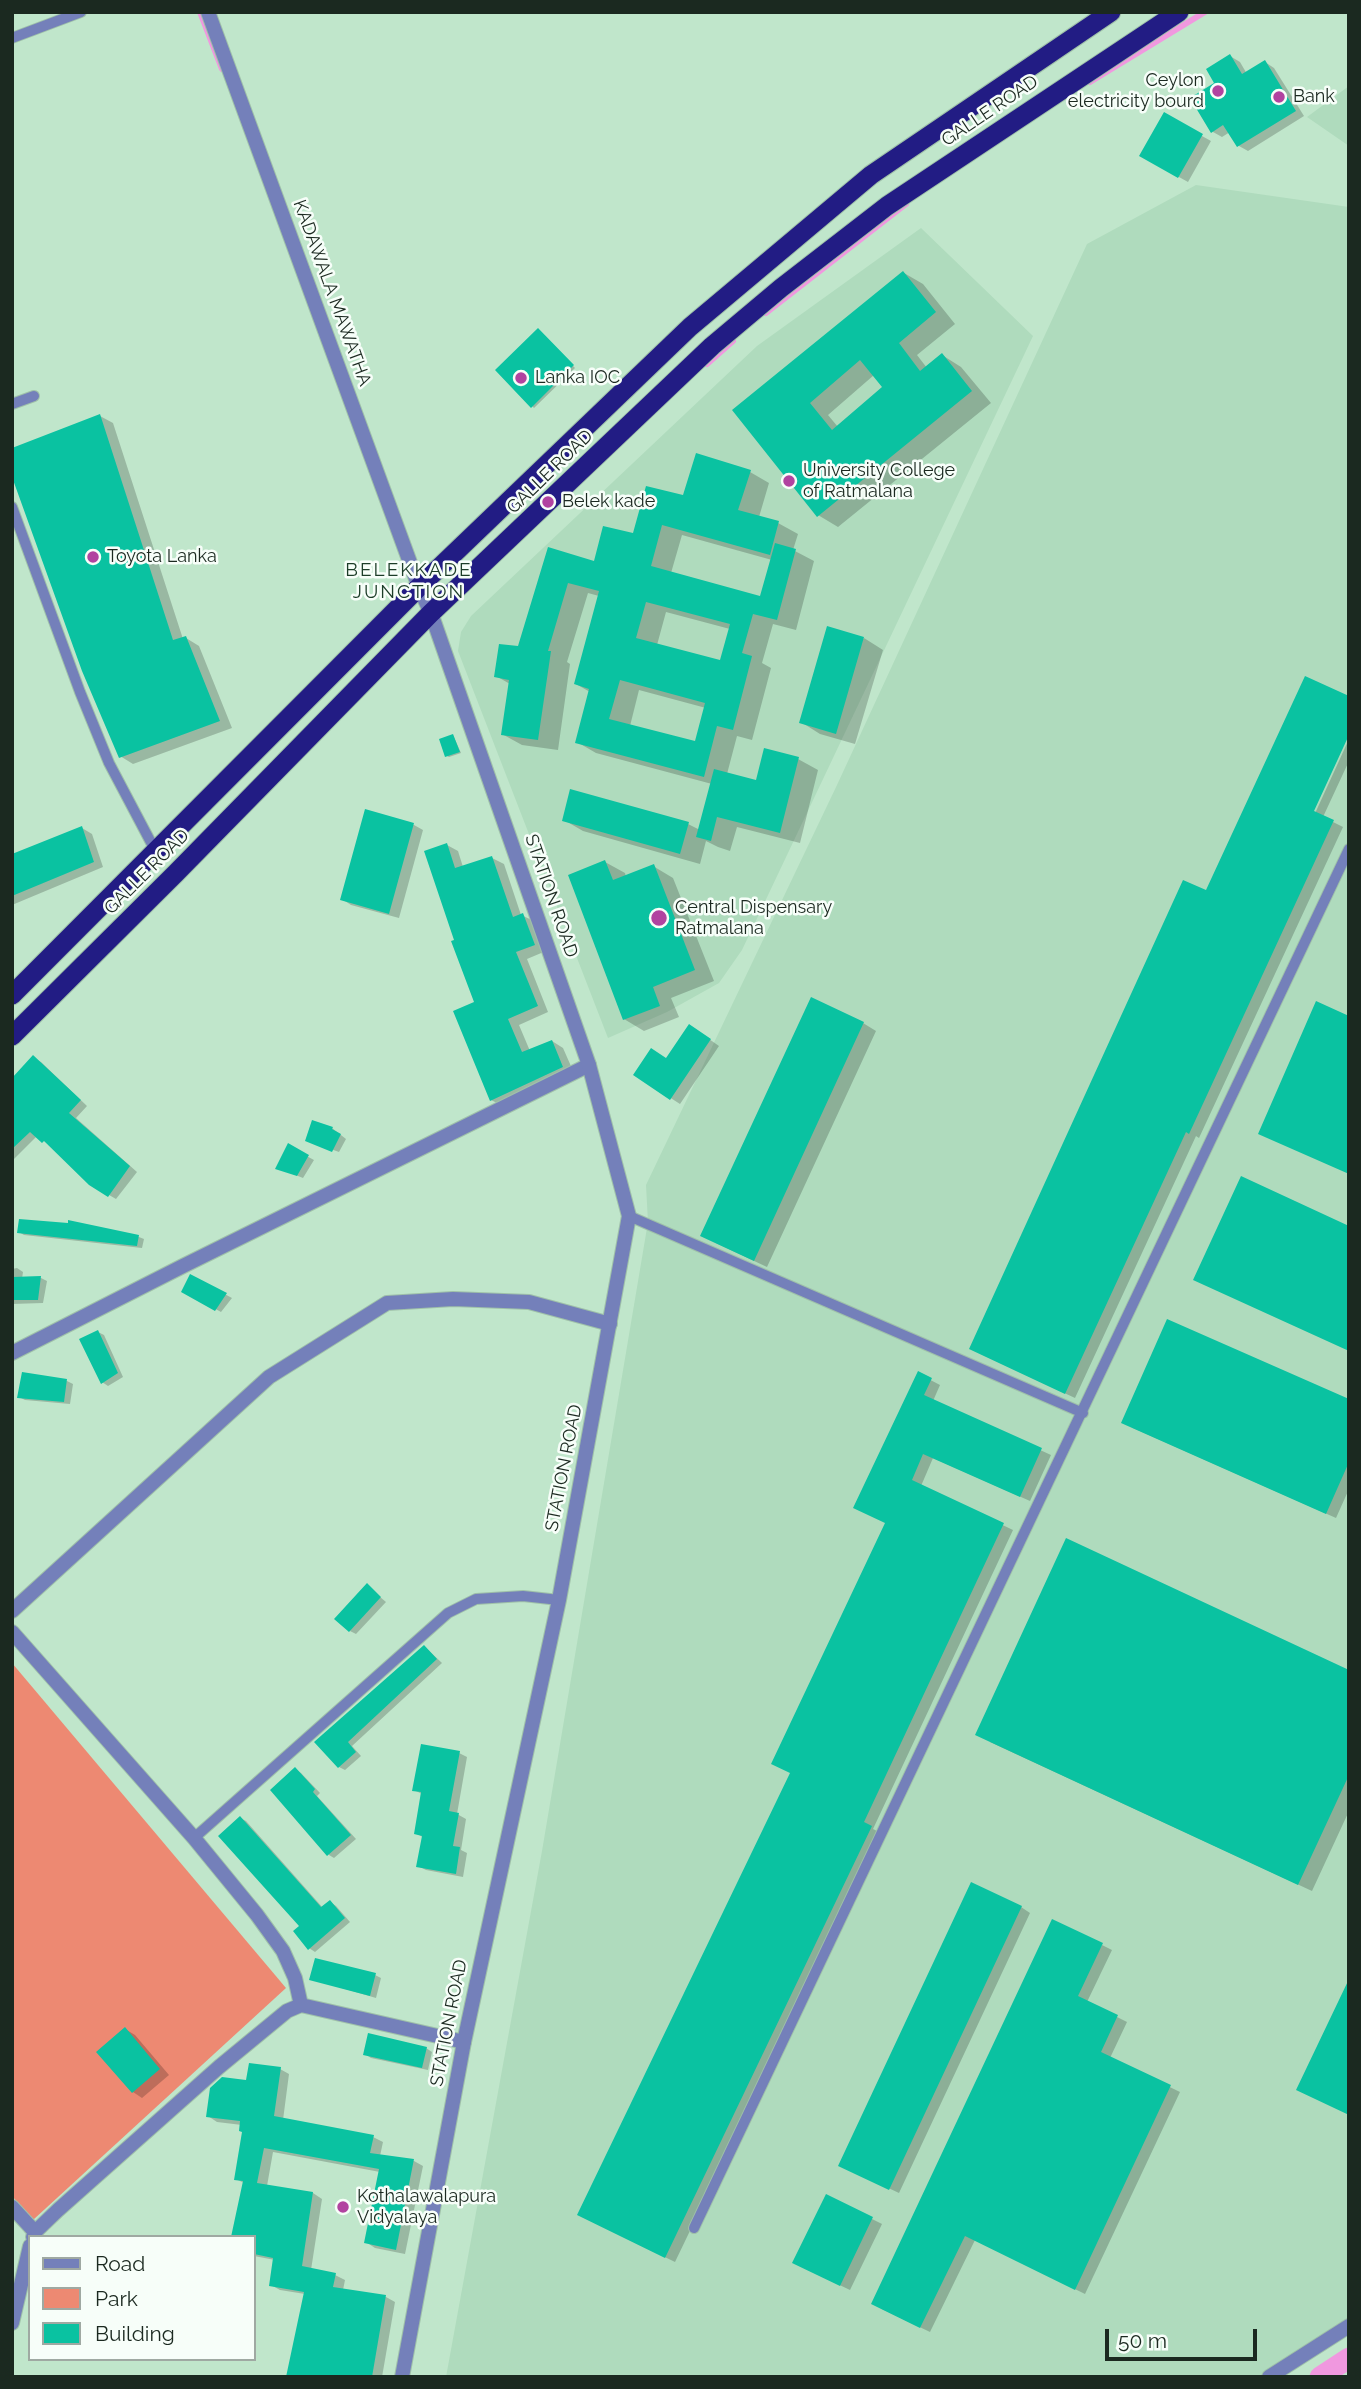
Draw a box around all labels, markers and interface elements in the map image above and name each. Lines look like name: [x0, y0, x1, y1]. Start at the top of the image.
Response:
place label: Ceylon electricity bourd: [1068, 70, 1204, 112]
street label: GALLE ROAD: [938, 71, 1042, 151]
marker: Ceylon electricity bourd: [1210, 83, 1226, 99]
place label: Bank: [1293, 86, 1335, 108]
marker: Bank: [1271, 89, 1287, 105]
street label: KADAWALA MAWATHA: [288, 197, 376, 389]
place label: Lanka IOC: [535, 367, 620, 389]
marker: Lanka IOC: [513, 370, 529, 386]
street label: GALLE ROAD: [502, 426, 598, 518]
place label: University College of Ratmalana: [803, 460, 955, 503]
marker: University College of Ratmalana: [781, 473, 797, 489]
place label: Belek kade: [562, 491, 655, 513]
marker: Belek kade: [540, 494, 556, 510]
place label: Toyota Lanka: [107, 546, 217, 568]
marker: Toyota Lanka: [85, 549, 101, 565]
district label: BELEKKADE JUNCTION: [346, 559, 472, 603]
street label: GALLE ROAD: [100, 825, 194, 919]
street label: STATION ROAD: [520, 832, 582, 960]
place label: Central Dispensary Ratmalana: [675, 897, 832, 940]
marker: Central Dispensary Ratmalana: [649, 908, 669, 928]
street label: STATION ROAD: [541, 1403, 587, 1533]
street label: STATION ROAD: [426, 1958, 472, 2088]
place label: Kothalawalapura Vidyalaya: [357, 2186, 496, 2228]
marker: Kothalawalapura Vidyalaya: [335, 2199, 351, 2215]
legend: [28, 2235, 256, 2361]
text: Road: [95, 2251, 145, 2276]
text: Park: [95, 2286, 138, 2311]
scale bar: [1109, 2316, 1261, 2360]
text: Building: [95, 2321, 175, 2346]
text: 50 m: [1118, 2328, 1167, 2353]

